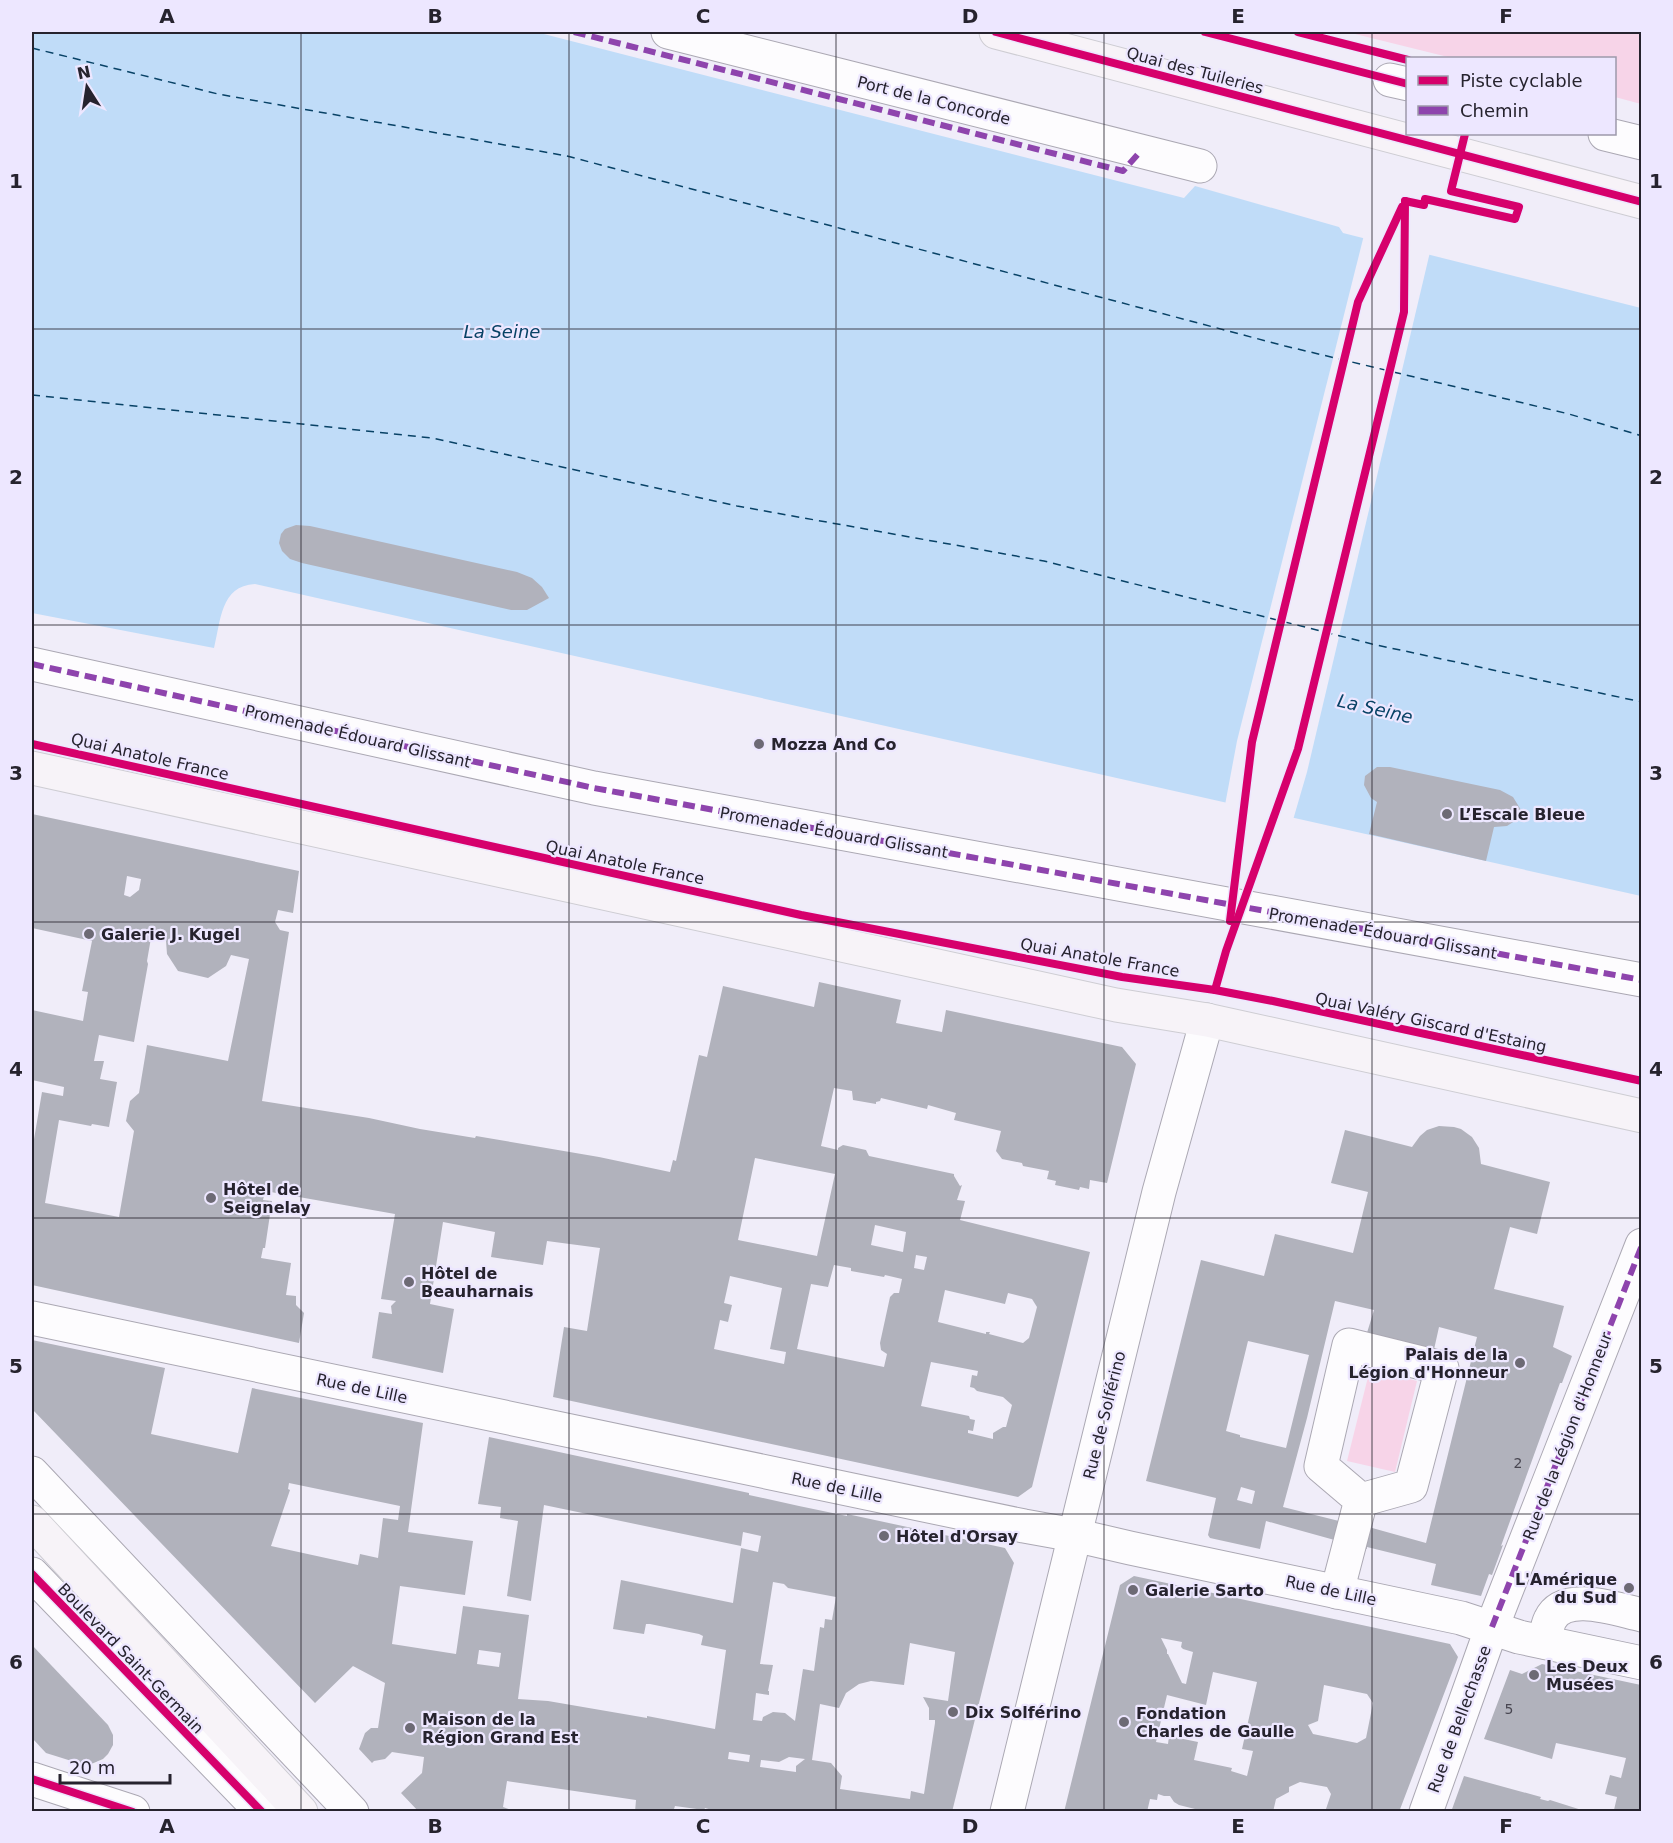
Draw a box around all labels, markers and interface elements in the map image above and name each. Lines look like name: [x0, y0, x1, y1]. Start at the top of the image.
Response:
text: A: [159, 4, 175, 28]
text: B: [427, 4, 443, 28]
text: C: [696, 4, 710, 28]
text: D: [962, 4, 978, 28]
text: E: [1231, 4, 1245, 28]
text: F: [1499, 4, 1513, 28]
street label: Quai des Tuileries: [1124, 43, 1265, 98]
north arrow: [57, 57, 117, 117]
legend: [1406, 57, 1616, 135]
text: N: [75, 62, 93, 84]
text: Piste cyclable: [1460, 70, 1583, 91]
street label: Port de la Concorde: [855, 72, 1012, 129]
text: Chemin: [1460, 100, 1529, 121]
text: 1: [9, 169, 23, 193]
text: 1: [1649, 169, 1663, 193]
water label: La Seine: [464, 321, 540, 342]
text: 2: [9, 465, 23, 489]
text: 2: [1649, 465, 1663, 489]
water label: La Seine: [1335, 690, 1415, 727]
street label: Promenade Édouard Glissant: [243, 701, 473, 772]
street label: Quai Anatole France: [69, 729, 231, 784]
place label: Mozza And Co: [771, 735, 896, 754]
marker: Mozza And Co: [752, 737, 766, 751]
text: 3: [9, 761, 23, 785]
text: 3: [1649, 761, 1663, 785]
street label: Promenade Édouard Glissant: [718, 803, 950, 862]
place label: L’Escale Bleue: [1459, 805, 1585, 824]
marker: L’Escale Bleue: [1440, 807, 1454, 821]
street label: Quai Anatole France: [544, 836, 706, 889]
street label: Promenade Édouard Glissant: [1267, 904, 1499, 963]
place label: Galerie J. Kugel: [101, 925, 240, 944]
marker: Galerie J. Kugel: [82, 927, 96, 941]
street label: Quai Anatole France: [1019, 934, 1181, 981]
street label: Quai Valéry Giscard d'Estaing: [1313, 989, 1548, 1056]
text: 4: [9, 1057, 23, 1081]
text: 4: [1649, 1057, 1663, 1081]
place label: Hôtel de Seignelay: [223, 1180, 311, 1217]
marker: Hôtel de Seignelay: [204, 1191, 218, 1205]
place label: Hôtel de Beauharnais: [421, 1264, 534, 1301]
marker: Hôtel de Beauharnais: [402, 1275, 416, 1289]
street label: Rue de la Légion d'Honneur: [1519, 1329, 1616, 1543]
place label: Palais de la Légion d'Honneur: [1348, 1345, 1508, 1382]
street label: Rue de Solférino: [1079, 1349, 1130, 1481]
text: 5: [9, 1354, 23, 1378]
text: 5: [1649, 1354, 1663, 1378]
marker: Palais de la Légion d'Honneur: [1513, 1356, 1527, 1370]
street label: Rue de Lille: [315, 1370, 409, 1407]
house number: 2: [1514, 1455, 1522, 1471]
street label: Rue de Lille: [790, 1469, 884, 1506]
place label: Hôtel d'Orsay: [896, 1527, 1019, 1546]
marker: Hôtel d'Orsay: [877, 1529, 891, 1543]
place label: L'Amérique du Sud: [1515, 1570, 1617, 1607]
street label: Rue de Lille: [1284, 1572, 1378, 1609]
street label: Boulevard Saint-Germain: [54, 1579, 208, 1737]
place label: Galerie Sarto: [1145, 1581, 1264, 1600]
marker: L'Amérique du Sud: [1622, 1581, 1636, 1595]
marker: Galerie Sarto: [1126, 1583, 1140, 1597]
street label: Rue de Bellechasse: [1424, 1643, 1495, 1795]
text: 6: [9, 1650, 23, 1674]
text: 6: [1649, 1650, 1663, 1674]
place label: Les Deux Musées: [1546, 1657, 1629, 1694]
marker: Les Deux Musées: [1527, 1668, 1541, 1682]
house number: 5: [1505, 1701, 1513, 1717]
place label: Dix Solférino: [965, 1703, 1081, 1722]
place label: Fondation Charles de Gaulle: [1136, 1704, 1294, 1741]
marker: Dix Solférino: [946, 1705, 960, 1719]
place label: Maison de la Région Grand Est: [422, 1710, 579, 1747]
marker: Fondation Charles de Gaulle: [1117, 1715, 1131, 1729]
marker: Maison de la Région Grand Est: [403, 1721, 417, 1735]
scale bar: [60, 1747, 170, 1785]
text: 20 m: [69, 1757, 115, 1778]
text: A: [159, 1814, 175, 1838]
text: B: [427, 1814, 443, 1838]
text: C: [696, 1814, 710, 1838]
text: D: [962, 1814, 978, 1838]
text: E: [1231, 1814, 1245, 1838]
text: F: [1499, 1814, 1513, 1838]

